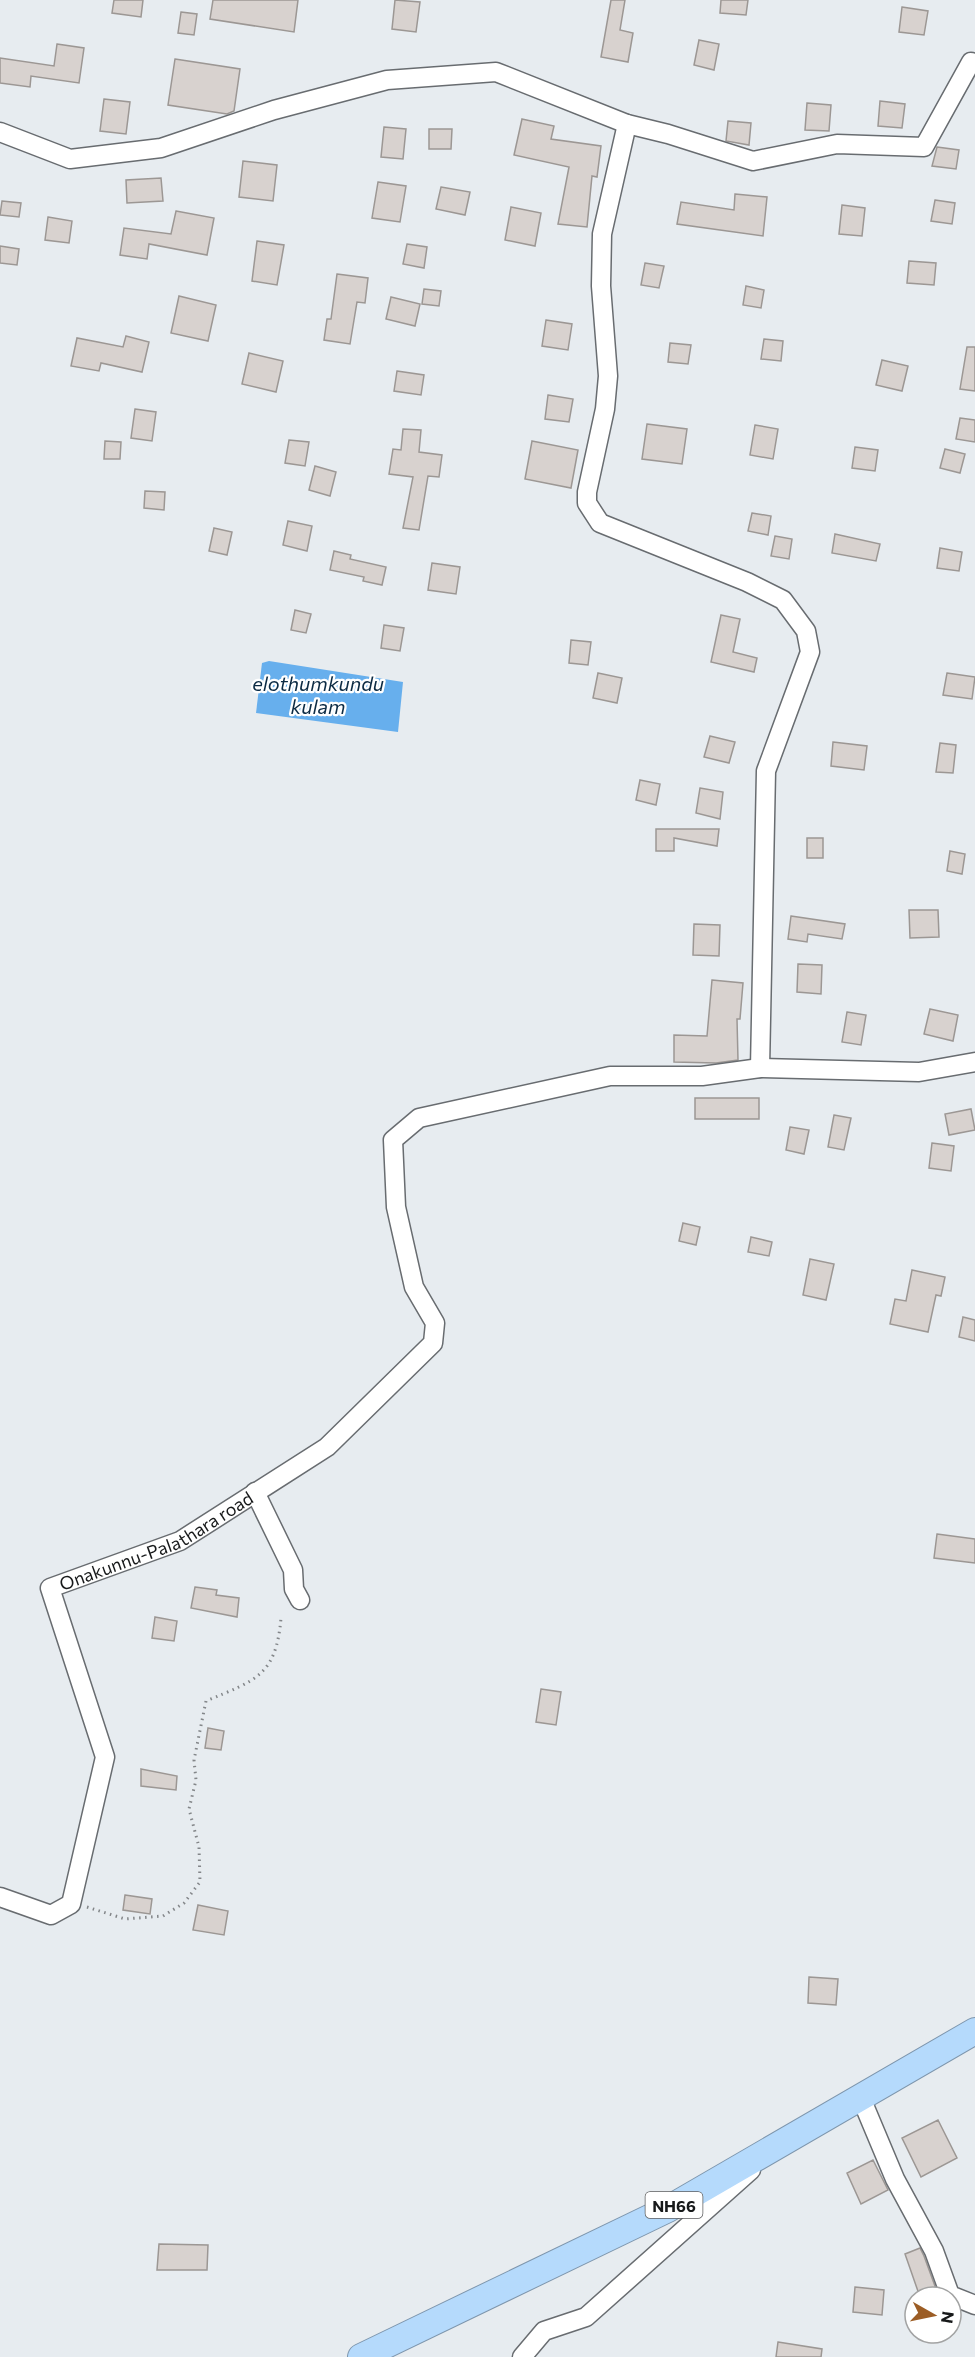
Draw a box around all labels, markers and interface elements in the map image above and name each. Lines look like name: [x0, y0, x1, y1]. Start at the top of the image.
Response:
water label: elothumkundu kulam: [252, 671, 384, 718]
street label: Onakunnu-Palathara road: [56, 1486, 257, 1595]
road number: NH66: [646, 2192, 702, 2218]
north arrow: [903, 2285, 963, 2345]
text: N: [938, 2310, 959, 2325]

